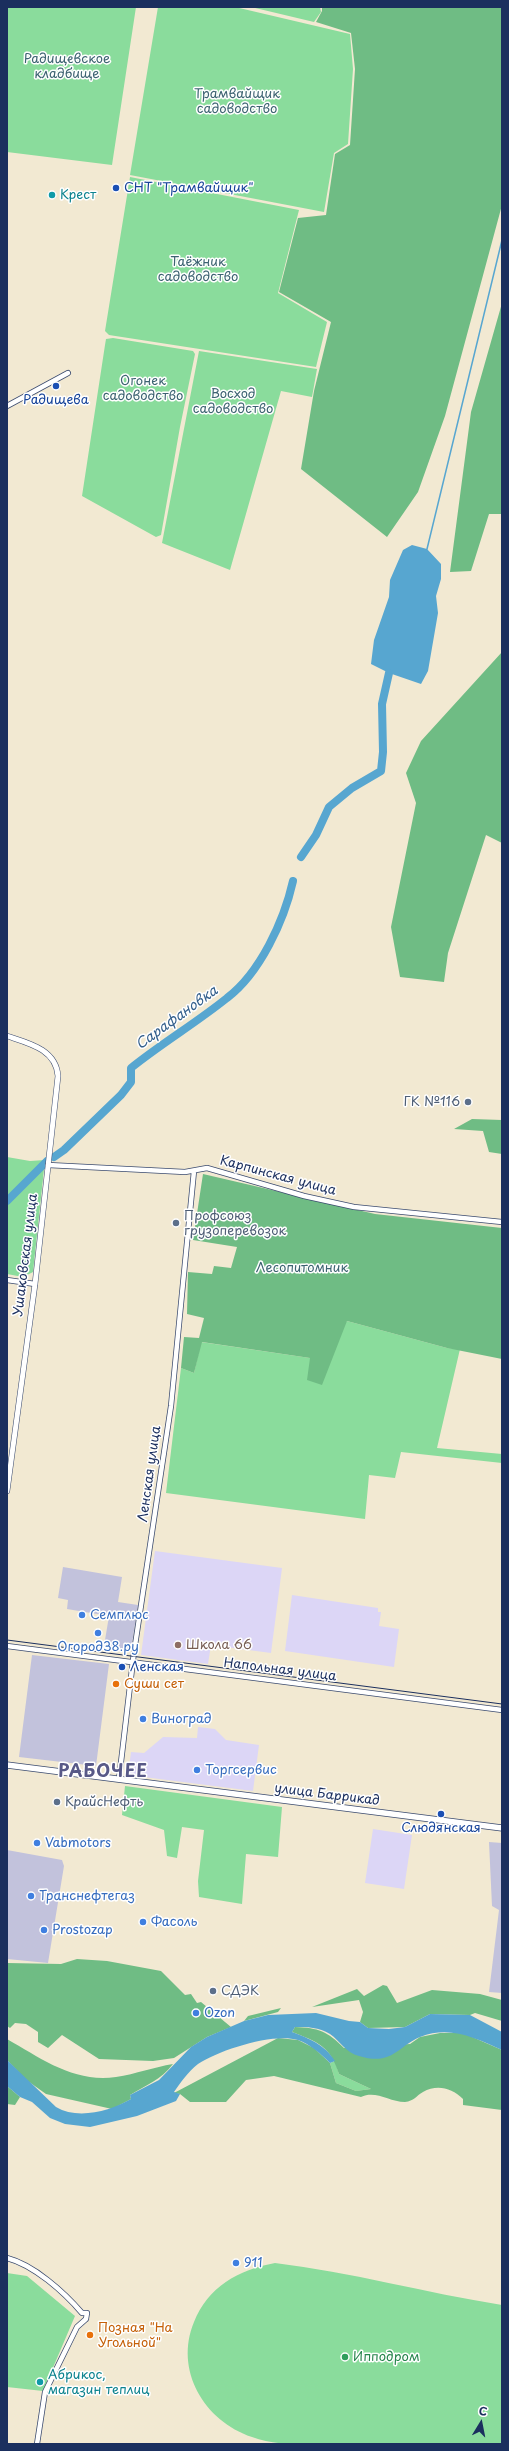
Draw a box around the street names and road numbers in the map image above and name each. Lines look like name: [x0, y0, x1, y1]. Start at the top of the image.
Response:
street label: Карпинская улица: [218, 1153, 338, 1199]
street label: Ушаковская улица: [11, 1193, 41, 1317]
street label: Ленская улица: [136, 1425, 164, 1523]
street label: Напольная улица: [223, 1655, 337, 1685]
street label: улица Баррикад: [273, 1781, 381, 1809]

